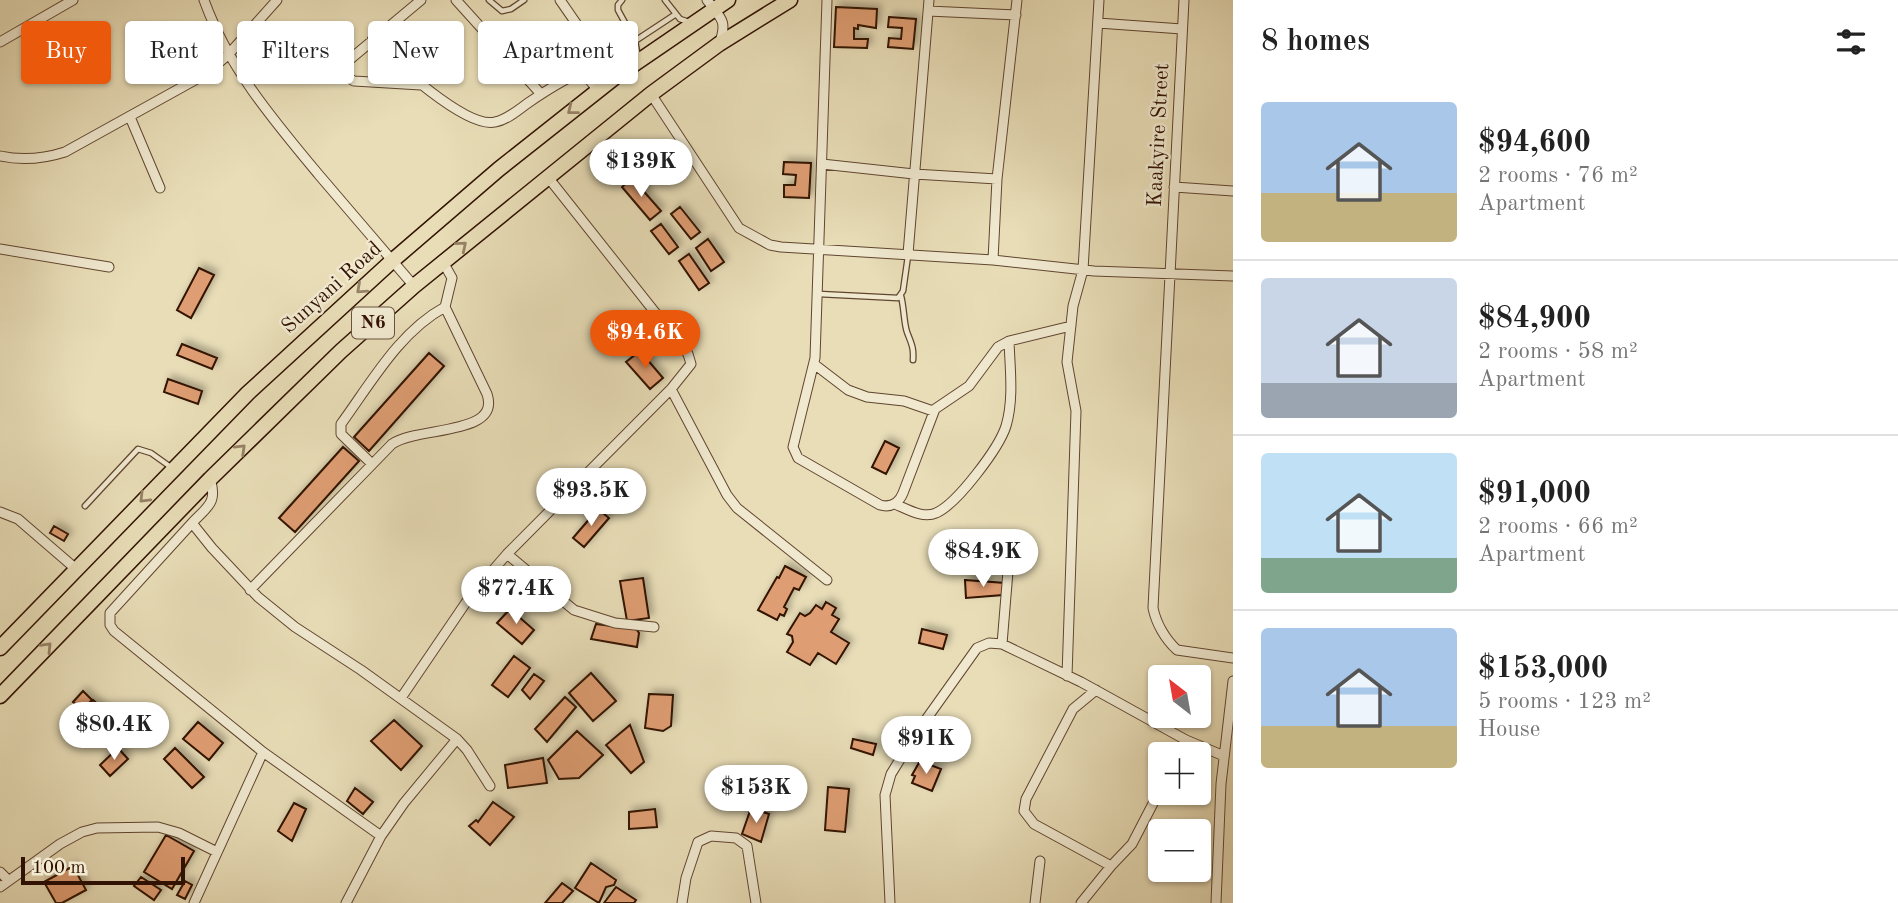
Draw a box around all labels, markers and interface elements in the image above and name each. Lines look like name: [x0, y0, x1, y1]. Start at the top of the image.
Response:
chip: Buy: [21, 21, 111, 84]
chip: Rent: [125, 21, 223, 84]
chip: Filters: [237, 21, 354, 84]
chip: New: [368, 21, 464, 84]
chip: Apartment: [478, 21, 638, 84]
icon: filters: [1832, 23, 1870, 61]
text: 8 homes: [1261, 27, 1370, 57]
street label: Kaakyire Street: [1145, 62, 1173, 208]
one-way arrow: [567, 101, 580, 114]
text: $94,600: [1478, 128, 1591, 158]
icon: home: [1317, 130, 1401, 214]
pin: $139K: [592, 140, 690, 199]
text: $139K: [605, 150, 677, 173]
text: 2 rooms · 76 m²: [1478, 164, 1638, 187]
text: Apartment: [1478, 192, 1586, 215]
street label: Sunyani Road: [278, 238, 386, 338]
one-way arrow: [454, 242, 467, 254]
one-way arrow: [356, 281, 369, 293]
text: $84,900: [1478, 304, 1591, 334]
icon: home: [1317, 306, 1401, 390]
road number: N6: [352, 308, 394, 338]
pin: $94.6K: [588, 310, 702, 370]
text: $94.6K: [606, 321, 684, 344]
text: 2 rooms · 58 m²: [1478, 340, 1638, 363]
text: Apartment: [1478, 368, 1586, 391]
one-way arrow: [233, 445, 246, 458]
pin: $93.5K: [534, 468, 648, 528]
text: $93.5K: [552, 479, 630, 502]
text: $91,000: [1478, 479, 1591, 509]
icon: home: [1317, 481, 1401, 565]
one-way arrow: [140, 489, 153, 502]
text: 2 rooms · 66 m²: [1478, 515, 1638, 538]
pin: $84.9K: [926, 530, 1040, 589]
text: $84.9K: [944, 540, 1022, 563]
text: Apartment: [1478, 543, 1586, 566]
pin: $77.4K: [459, 566, 573, 626]
text: $77.4K: [477, 577, 555, 600]
one-way arrow: [39, 642, 52, 655]
text: $153,000: [1478, 654, 1608, 684]
icon: home: [1317, 656, 1401, 740]
north arrow: [1148, 665, 1211, 728]
map controls: [1148, 665, 1211, 882]
text: 5 rooms · 123 m²: [1478, 690, 1651, 713]
pin: $80.4K: [57, 702, 171, 762]
text: $80.4K: [75, 713, 153, 736]
pin: $91K: [885, 716, 967, 776]
text: House: [1478, 718, 1540, 741]
text: $91K: [897, 727, 955, 750]
button: +: [1148, 742, 1211, 805]
pin: $153K: [707, 766, 805, 825]
text: $153K: [720, 776, 792, 799]
button: −: [1148, 819, 1211, 882]
scale bar: [21, 854, 186, 886]
text: 100 m: [32, 859, 85, 878]

